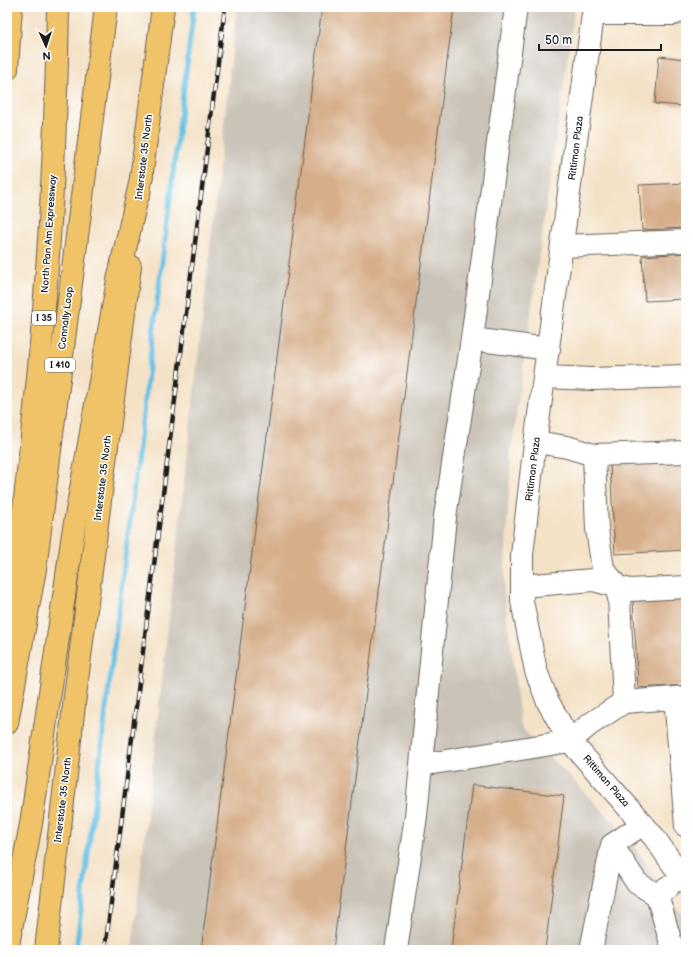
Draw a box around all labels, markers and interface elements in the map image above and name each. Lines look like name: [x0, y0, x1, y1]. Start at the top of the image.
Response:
north arrow: [26, 26, 66, 66]
scale bar: [539, 26, 661, 52]
text: 50 m: [545, 33, 572, 48]
text: N: [42, 49, 51, 62]
street label: Interstate 35 North: [133, 113, 155, 200]
street label: Rittiman Plaza: [566, 115, 586, 181]
street label: North Pan Am Expressway: [39, 174, 59, 293]
street label: Connally Loop: [56, 286, 76, 350]
road number: I 35: [32, 311, 56, 325]
road number: I 410: [45, 358, 75, 372]
street label: Interstate 35 North: [92, 434, 114, 521]
street label: Rittiman Plaza: [523, 436, 543, 502]
street label: Rittiman Plaza: [580, 753, 632, 810]
street label: Interstate 35 North: [52, 756, 74, 843]

